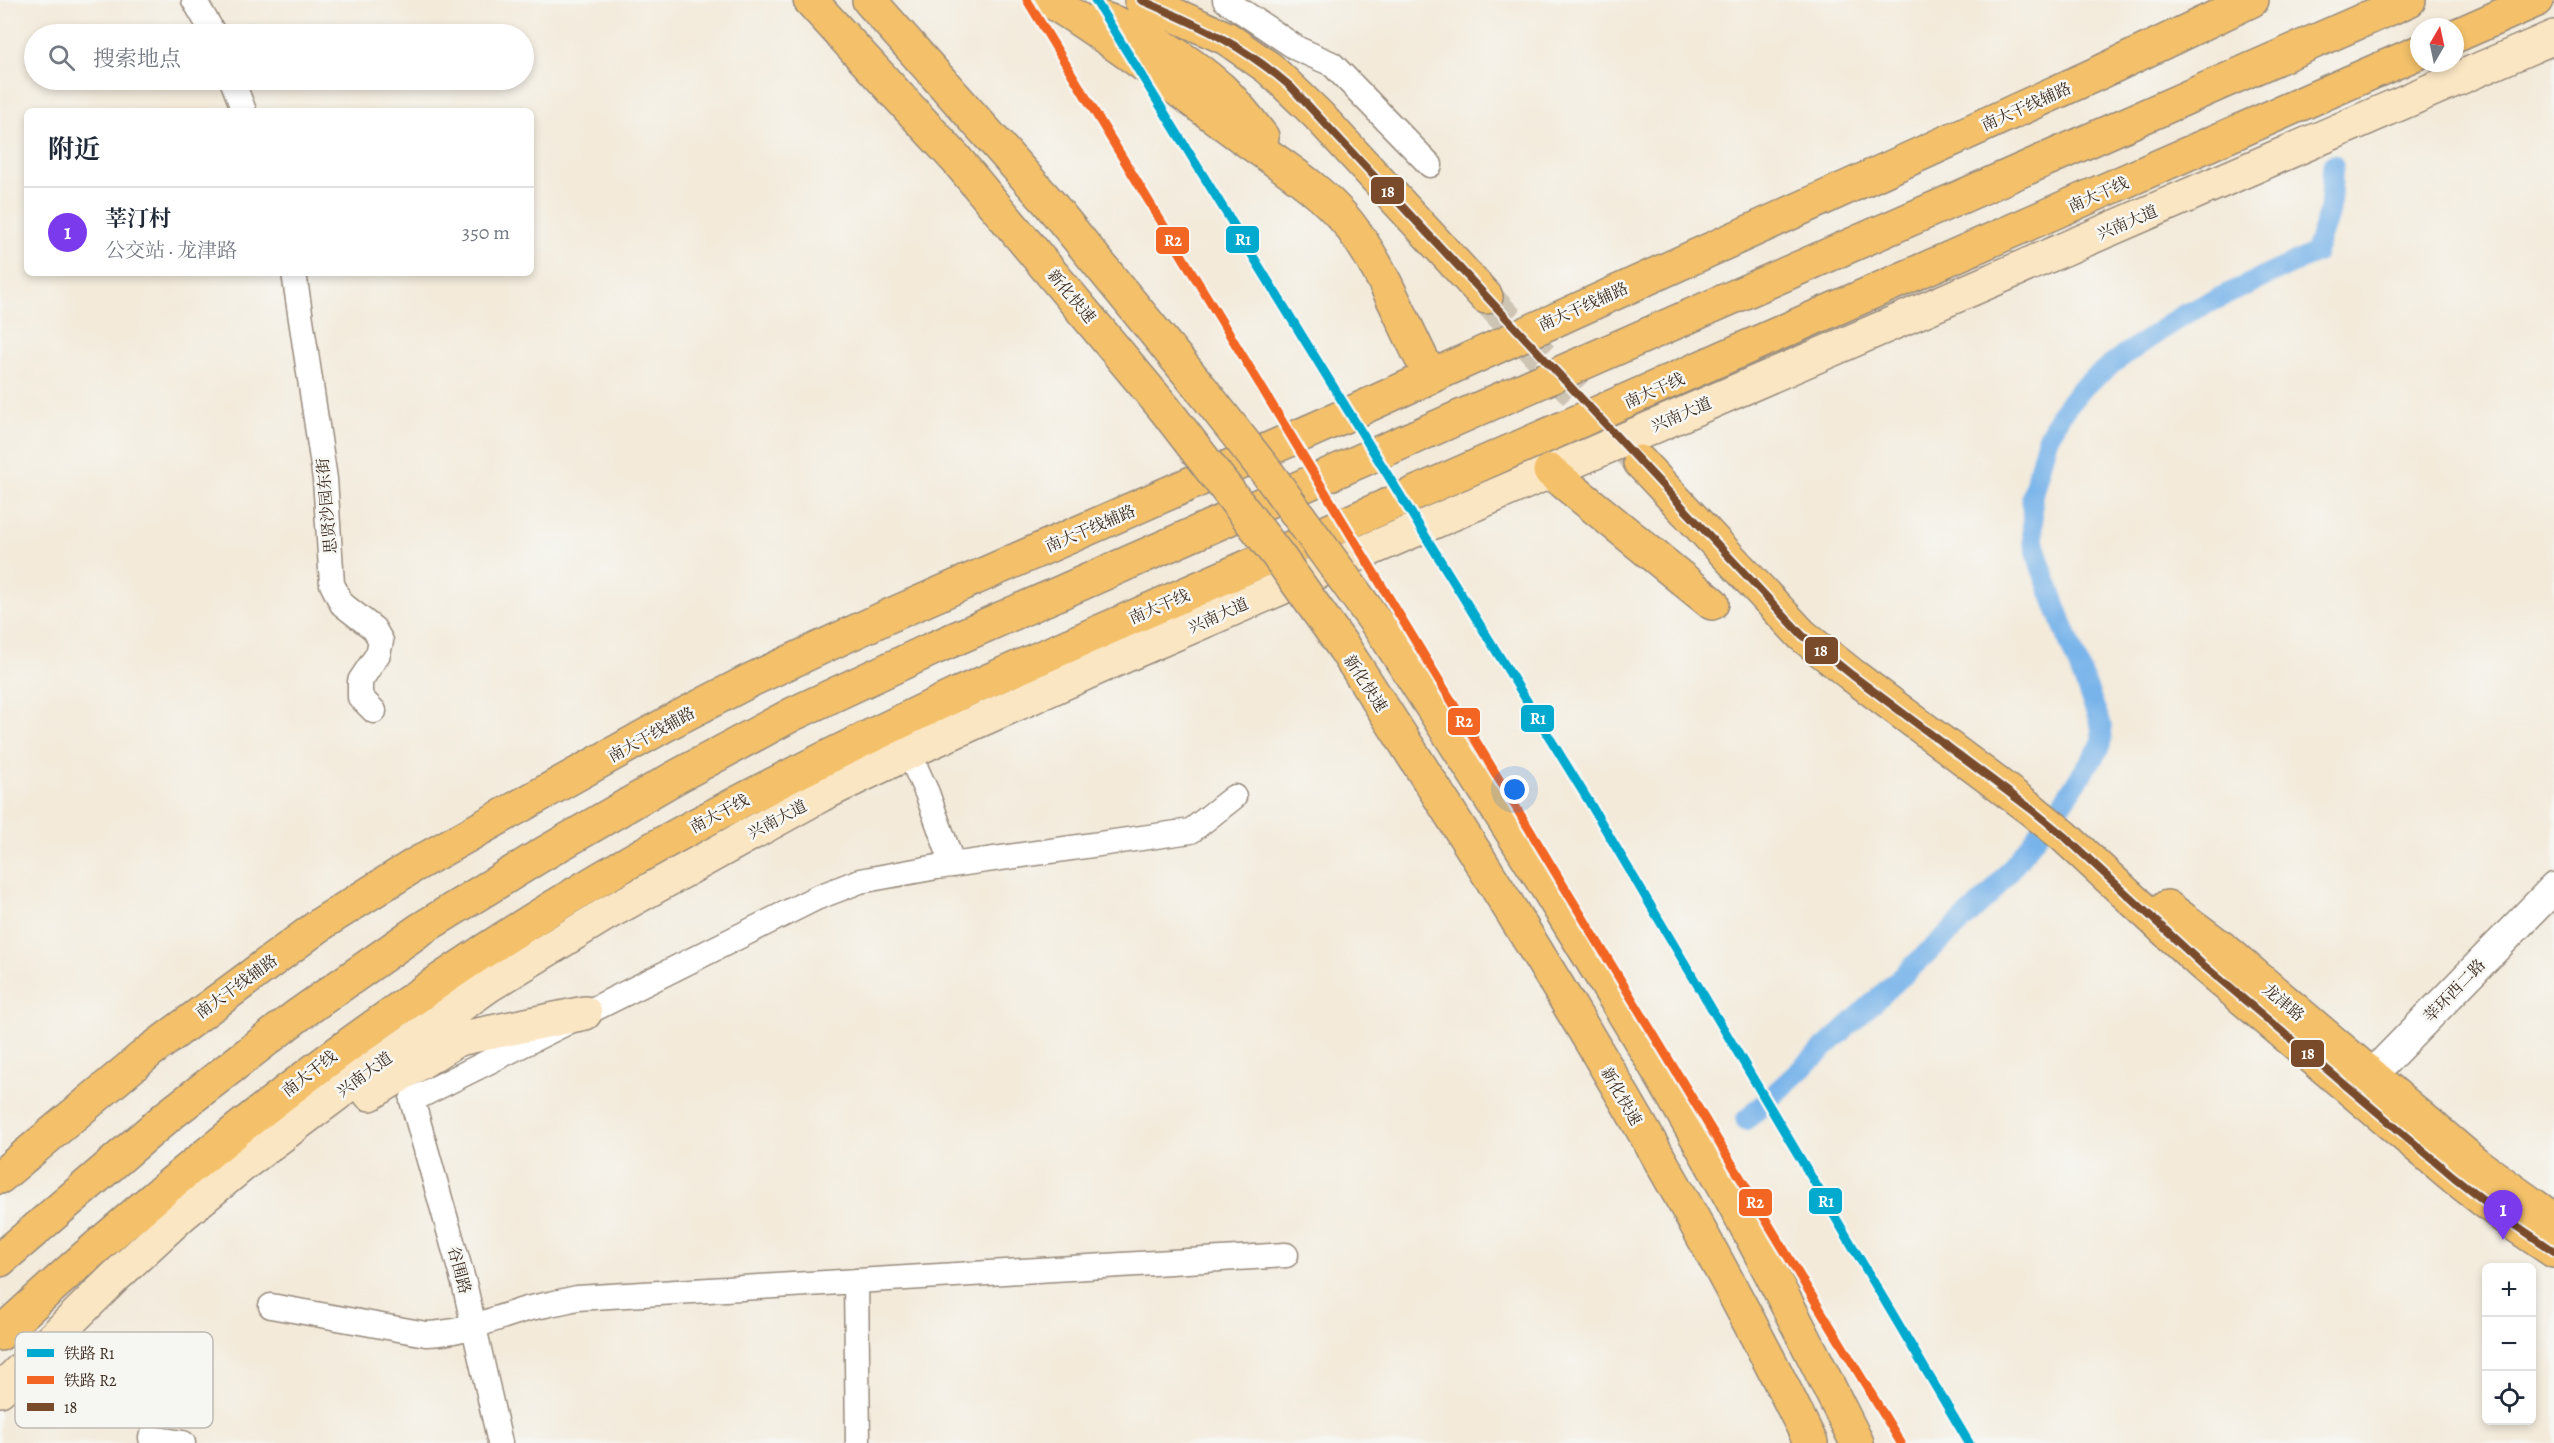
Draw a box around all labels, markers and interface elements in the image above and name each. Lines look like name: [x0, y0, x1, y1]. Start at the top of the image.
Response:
north arrow: [2410, 18, 2464, 72]
search box: [24, 24, 534, 90]
icon: search: [45, 41, 78, 74]
text: 搜索地点: [93, 44, 181, 74]
street label: 南大干线辅路: [1978, 77, 2075, 136]
text: 附近: [48, 132, 100, 167]
street label: 南大干线: [2065, 172, 2132, 218]
line badge: 18: [1370, 176, 1405, 205]
text: 18: [1381, 181, 1395, 203]
street label: 兴南大道: [2094, 200, 2161, 246]
text: 莘汀村: [105, 204, 171, 234]
text: 1: [64, 219, 71, 246]
text: 350 m: [462, 219, 510, 246]
line badge: R1: [1225, 225, 1260, 254]
line badge: R2: [1155, 226, 1190, 255]
text: R1: [1235, 229, 1251, 251]
text: R2: [1164, 230, 1182, 252]
text: 公交站 · 龙津路: [105, 237, 237, 264]
street label: 新化快速: [1042, 265, 1100, 328]
street label: 南大干线辅路: [1535, 277, 1632, 336]
street label: 南大干线: [1621, 368, 1688, 414]
street label: 兴南大道: [1648, 392, 1715, 438]
street label: 思贤沙园东街: [312, 457, 342, 555]
street label: 南大干线辅路: [1042, 500, 1139, 558]
street label: 南大干线: [1126, 584, 1193, 630]
street label: 兴南大道: [1185, 593, 1252, 639]
line badge: 18: [1804, 636, 1839, 665]
text: 18: [1814, 640, 1828, 662]
street label: 新化快速: [1339, 651, 1392, 716]
street label: 南大干线辅路: [604, 702, 699, 768]
line badge: R1: [1520, 704, 1555, 733]
line badge: R2: [1447, 707, 1481, 736]
text: R1: [1530, 708, 1546, 730]
text: R2: [1455, 711, 1473, 733]
your location: [1500, 775, 1529, 804]
street label: 南大干线: [686, 789, 753, 839]
street label: 兴南大道: [744, 795, 811, 845]
street label: 南大干线辅路: [191, 950, 282, 1024]
street label: 莘环西二路: [2419, 954, 2490, 1027]
street label: 龙津路: [2258, 979, 2309, 1027]
line badge: 18: [2290, 1039, 2325, 1068]
text: 18: [2301, 1043, 2315, 1065]
street label: 南大干线: [278, 1045, 342, 1102]
street label: 兴南大道: [332, 1047, 397, 1103]
street label: 新化快速: [1596, 1063, 1647, 1130]
line badge: R1: [1808, 1187, 1843, 1215]
line badge: R2: [1738, 1188, 1773, 1217]
pin: 1: [2484, 1190, 2522, 1240]
text: R1: [1818, 1191, 1834, 1213]
text: R2: [1746, 1192, 1764, 1214]
street label: 谷围路: [442, 1244, 476, 1296]
map controls: [2482, 1263, 2536, 1425]
button: +: [2482, 1263, 2536, 1317]
button: −: [2482, 1317, 2536, 1371]
legend: [15, 1332, 213, 1428]
text: 铁路 R1: [64, 1343, 115, 1365]
text: 铁路 R2: [64, 1370, 117, 1392]
button: locate: [2482, 1371, 2536, 1425]
text: 18: [64, 1397, 77, 1419]

